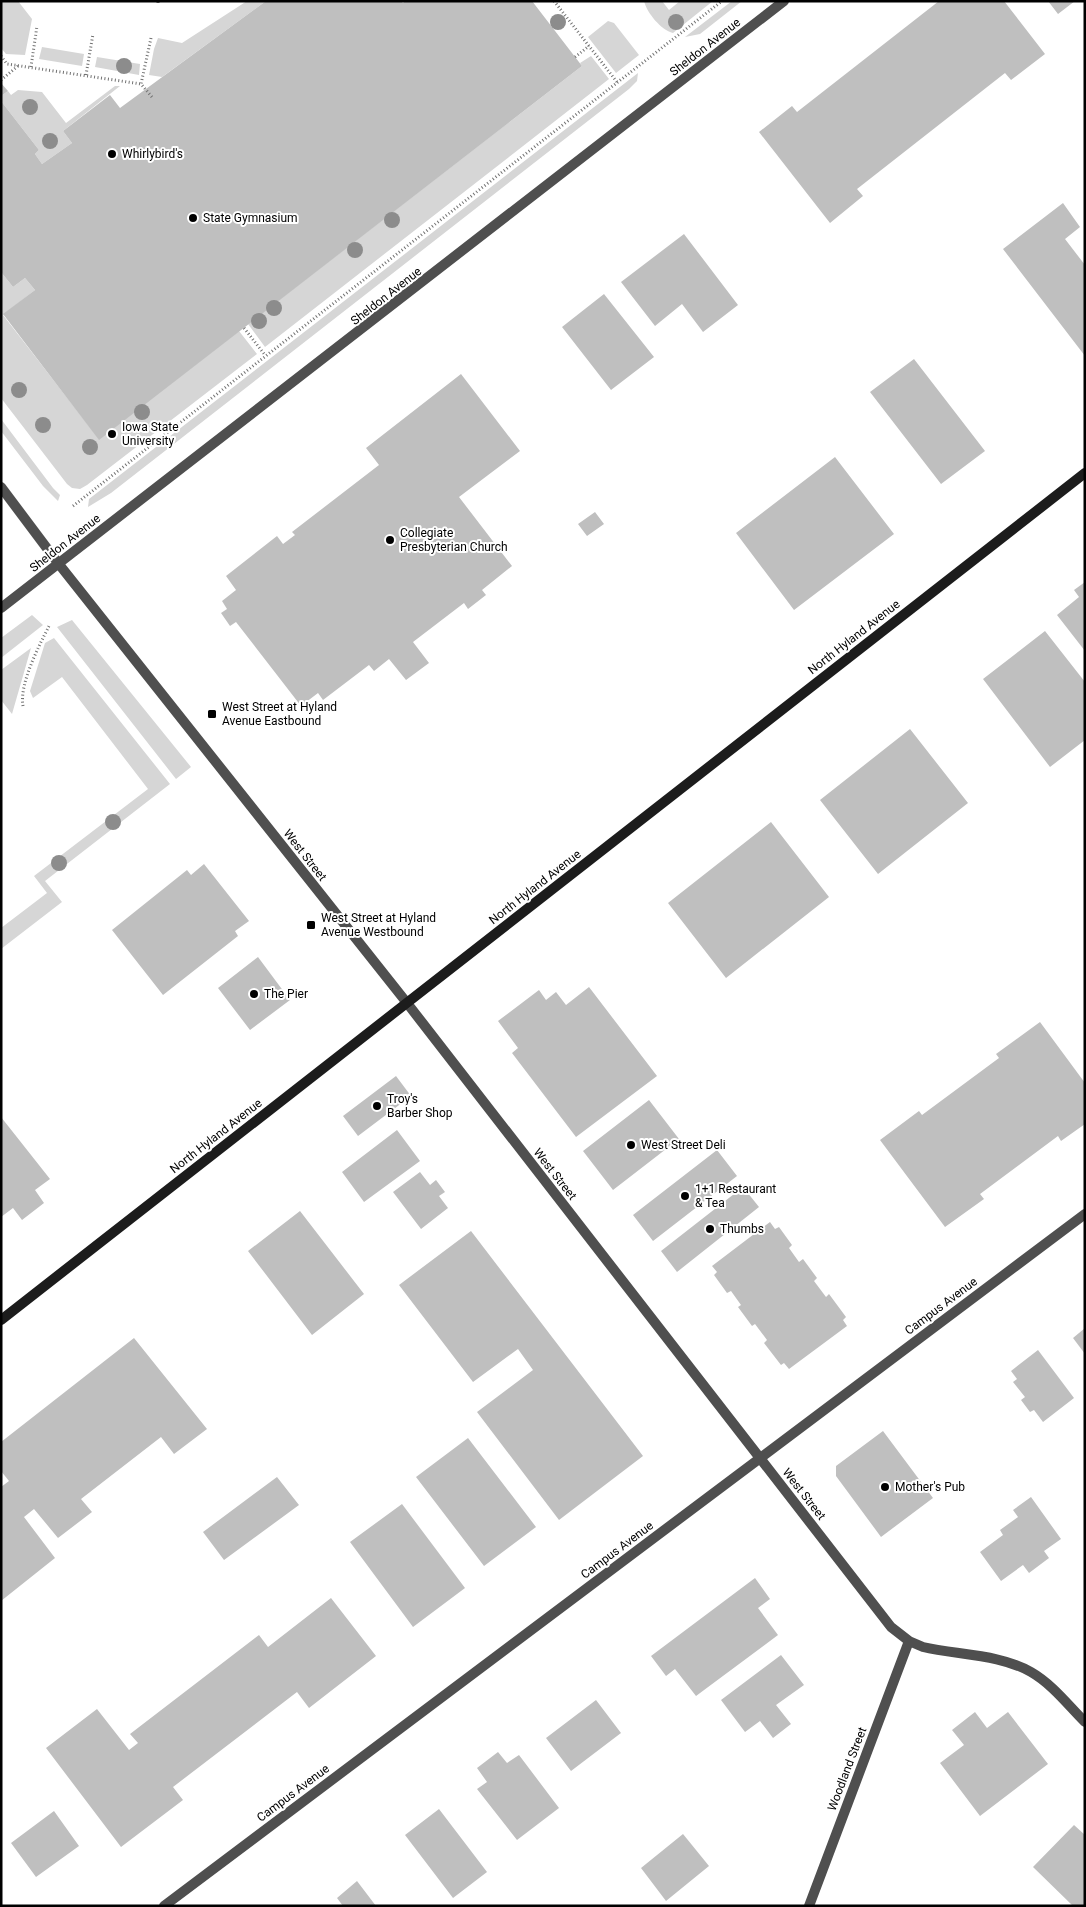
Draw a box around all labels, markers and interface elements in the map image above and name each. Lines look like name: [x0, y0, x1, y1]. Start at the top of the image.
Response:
street label: Sheldon Avenue: [667, 15, 743, 79]
place label: Whirlybird's: [122, 147, 183, 161]
marker: Whirlybird's: [106, 148, 118, 160]
place label: State Gymnasium: [203, 211, 298, 225]
marker: State Gymnasium: [187, 212, 199, 224]
street label: Sheldon Avenue: [348, 264, 424, 328]
place label: Iowa State University: [122, 420, 179, 448]
marker: Iowa State University: [106, 428, 118, 440]
street label: Sheldon Avenue: [27, 511, 103, 575]
place label: Collegiate Presbyterian Church: [400, 526, 508, 554]
marker: Collegiate Presbyterian Church: [384, 534, 396, 546]
street label: North Hyland Avenue: [805, 597, 903, 677]
place label: West Street at Hyland Avenue Eastbound: [222, 700, 337, 728]
marker: West Street at Hyland Avenue Eastbound: [206, 708, 218, 720]
street label: West Street: [281, 826, 330, 884]
street label: North Hyland Avenue: [486, 847, 584, 927]
place label: West Street at Hyland Avenue Westbound: [321, 911, 436, 939]
marker: West Street at Hyland Avenue Westbound: [305, 919, 317, 931]
place label: The Pier: [264, 987, 308, 1001]
marker: The Pier: [248, 988, 260, 1000]
place label: Troy's Barber Shop: [387, 1092, 453, 1120]
street label: North Hyland Avenue: [167, 1096, 265, 1176]
marker: Troy's Barber Shop: [371, 1100, 383, 1112]
place label: West Street Deli: [641, 1138, 726, 1152]
marker: West Street Deli: [625, 1139, 637, 1151]
street label: West Street: [531, 1145, 580, 1203]
place label: 1+1 Restaurant & Tea: [695, 1182, 776, 1210]
marker: 1+1 Restaurant & Tea: [679, 1190, 691, 1202]
place label: Thumbs: [720, 1222, 764, 1236]
marker: Thumbs: [704, 1223, 716, 1235]
street label: Campus Avenue: [902, 1274, 980, 1338]
street label: West Street: [780, 1465, 829, 1523]
place label: Mother's Pub: [895, 1480, 965, 1494]
marker: Mother's Pub: [879, 1481, 891, 1493]
street label: Campus Avenue: [578, 1518, 656, 1582]
street label: Woodland Street: [825, 1725, 869, 1813]
street label: Campus Avenue: [254, 1761, 332, 1825]

